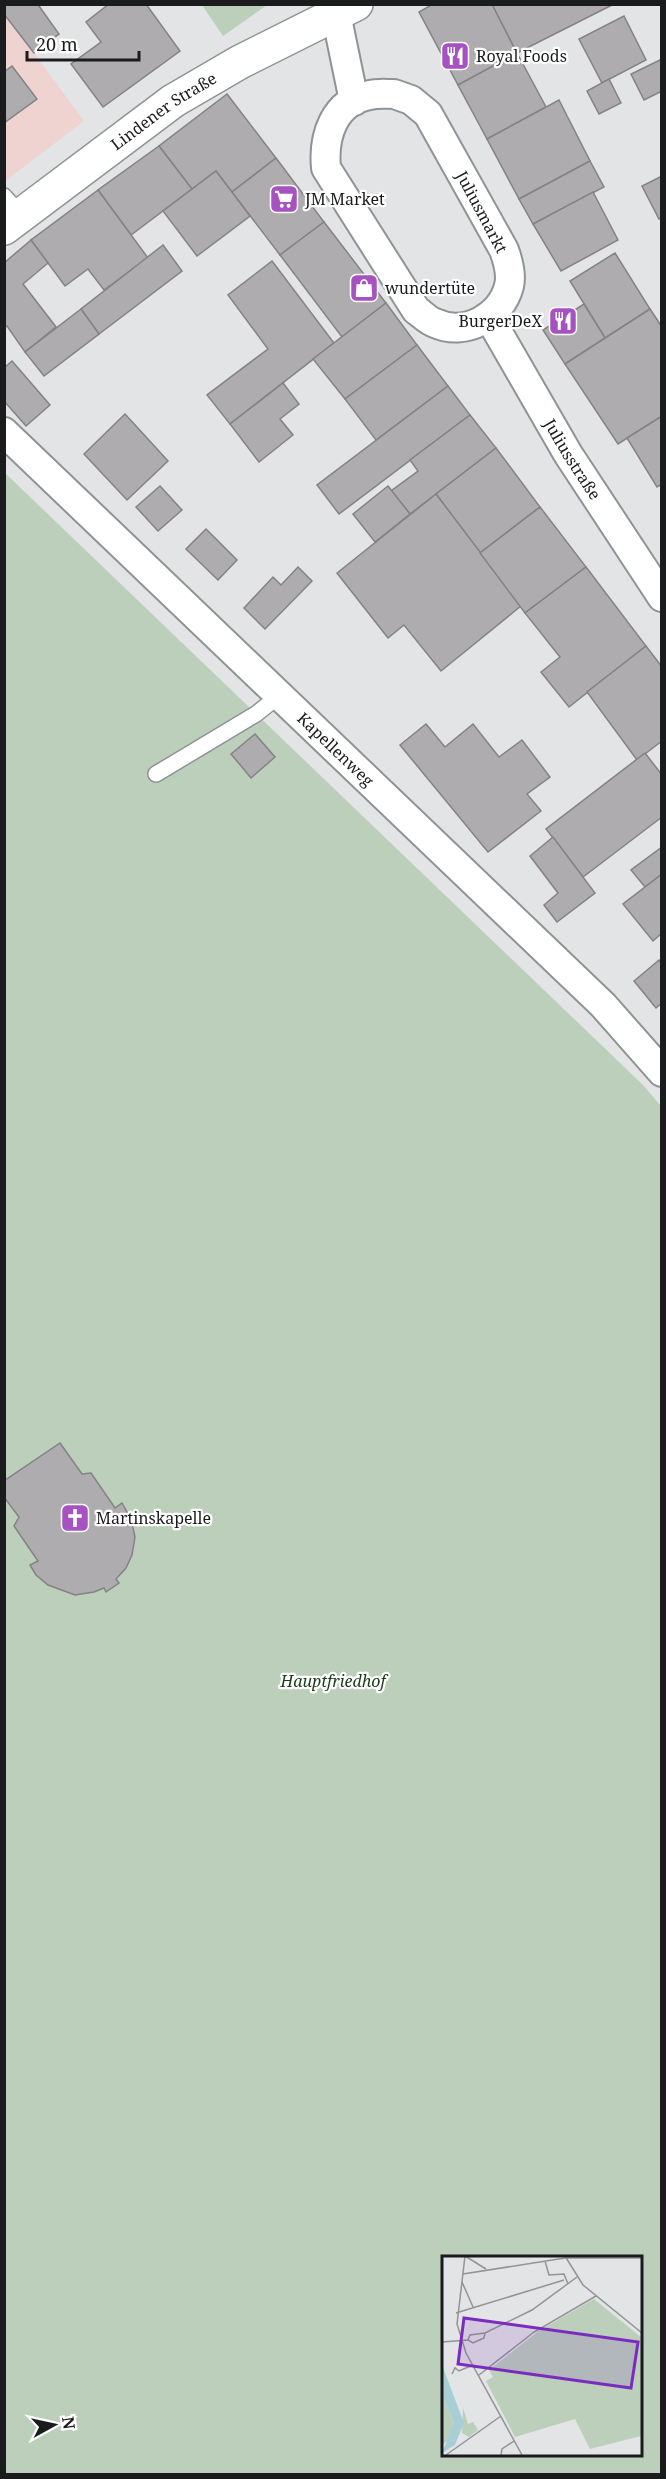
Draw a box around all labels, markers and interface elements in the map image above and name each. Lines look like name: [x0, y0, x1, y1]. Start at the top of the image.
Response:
scale bar: [27, 24, 140, 62]
text: 20 m: [36, 32, 78, 56]
restaurant icon: Royal Foods: [439, 40, 471, 72]
place label: Royal Foods: [476, 45, 567, 67]
street label: Lindener Straße: [106, 67, 221, 155]
street label: Juliusmarkt: [451, 166, 513, 257]
supermarket icon: JM Market: [268, 183, 300, 215]
place label: JM Market: [304, 188, 385, 210]
shop icon: wundertüte: [348, 272, 380, 304]
place label: wundertüte: [385, 277, 475, 299]
restaurant icon: BurgerDeX: [547, 305, 579, 337]
place label: BurgerDeX: [458, 310, 542, 332]
street label: Juliusstraße: [539, 414, 606, 504]
street label: Kapellenweg: [293, 707, 379, 792]
church icon: Martinskapelle: [59, 1502, 91, 1534]
place label: Martinskapelle: [96, 1507, 211, 1529]
park label: Hauptfriedhof: [279, 1670, 388, 1692]
inset map: [442, 2256, 642, 2455]
north arrow: [24, 2395, 84, 2455]
text: N: [57, 2415, 81, 2431]

